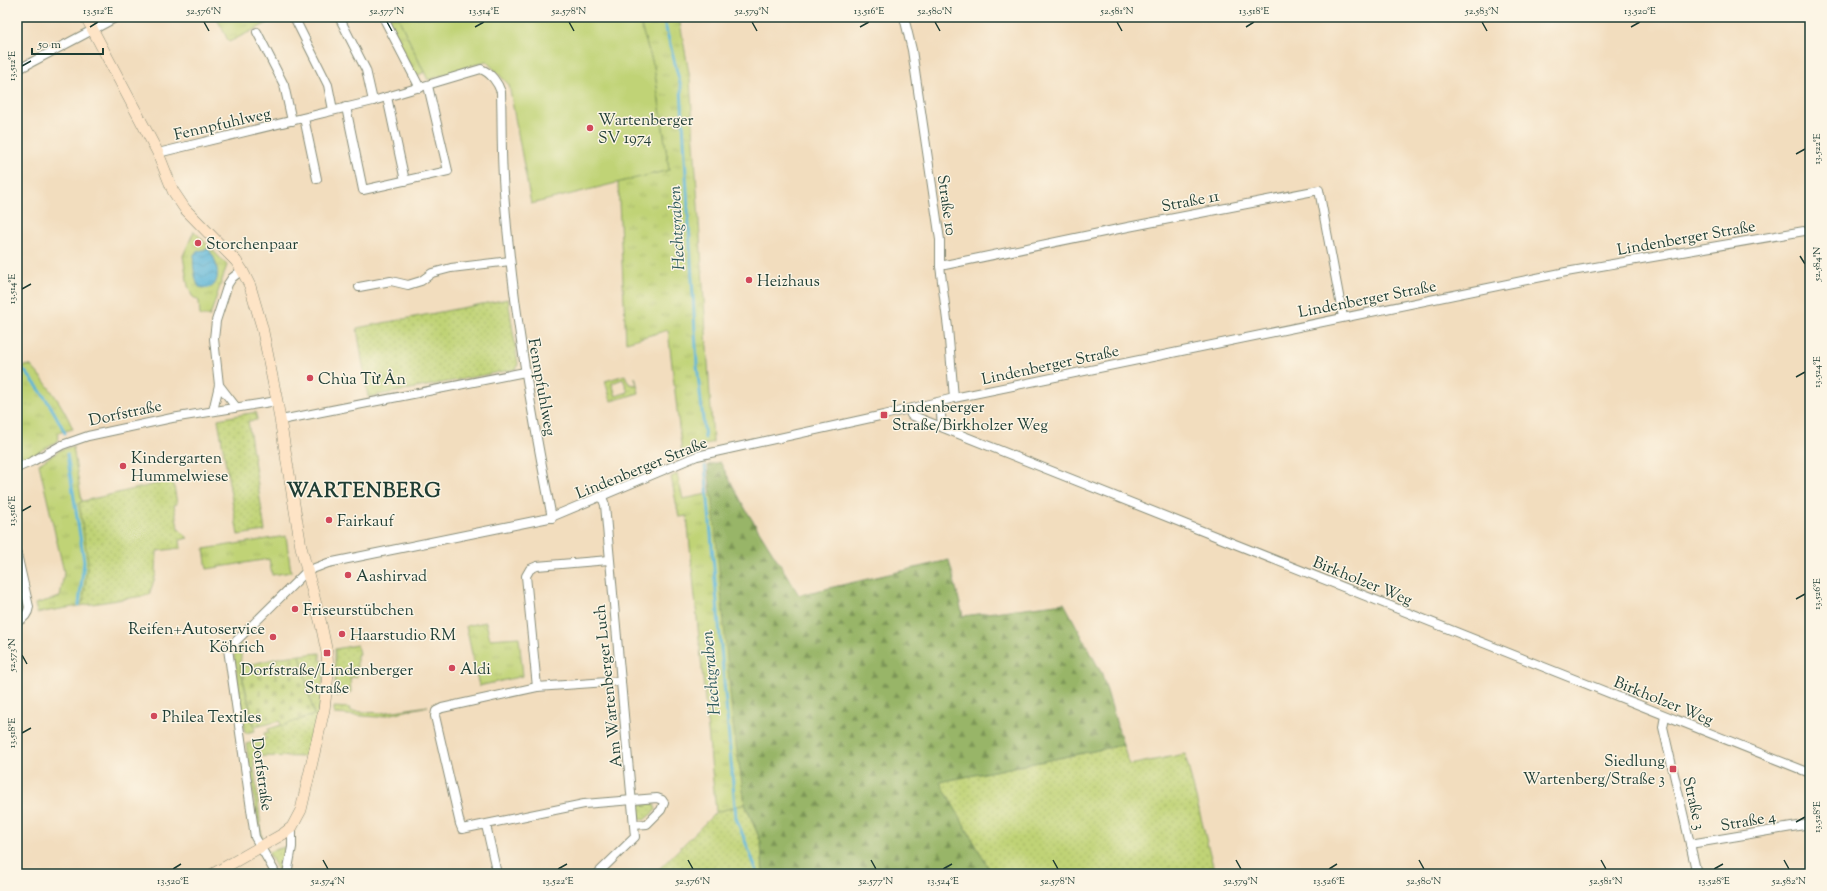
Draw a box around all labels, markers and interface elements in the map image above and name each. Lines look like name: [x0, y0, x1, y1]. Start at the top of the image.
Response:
text: 13.512°E: [83, 4, 113, 19]
text: 52.576°N: [186, 4, 221, 19]
text: 52.577°N: [369, 4, 404, 19]
text: 13.514°E: [469, 4, 499, 19]
text: 52.578°N: [551, 4, 586, 19]
text: 52.579°N: [734, 4, 769, 19]
text: 13.516°E: [854, 4, 884, 19]
text: 52.580°N: [917, 4, 952, 19]
text: 52.581°N: [1099, 4, 1134, 19]
text: 13.518°E: [1239, 4, 1269, 19]
text: 52.583°N: [1464, 4, 1499, 19]
text: 13.520°E: [1624, 4, 1656, 19]
scale bar: [32, 30, 103, 56]
text: 50 m: [37, 36, 61, 54]
text: 13.512°E: [5, 51, 20, 81]
street label: Fennpfuhlweg: [172, 103, 274, 148]
place label: Wartenberger SV 1974: [598, 110, 694, 151]
marker: Wartenberger SV 1974: [585, 123, 595, 133]
text: 13.522°E: [1810, 133, 1825, 165]
street label: Straße 10: [930, 173, 961, 237]
water label: Hechtgraben: [664, 185, 692, 271]
street label: Straße 11: [1160, 185, 1222, 219]
street label: Lindenberger Straße: [1615, 216, 1757, 263]
place label: Storchenpaar: [206, 234, 298, 257]
marker: Storchenpaar: [193, 238, 203, 248]
text: 52.584°N: [1810, 247, 1825, 282]
place label: Heizhaus: [757, 271, 820, 294]
text: 13.514°E: [5, 274, 20, 304]
marker: Heizhaus: [744, 275, 754, 285]
street label: Lindenberger Straße: [1296, 276, 1438, 325]
street label: Fennpfuhlweg: [521, 337, 560, 438]
street label: Lindenberger Straße: [980, 341, 1121, 392]
text: 13.524°E: [1810, 356, 1825, 388]
place label: Chùa Từ Ân: [318, 369, 406, 392]
marker: Chùa Từ Ân: [305, 373, 315, 383]
street label: Dorfstraße: [87, 396, 164, 433]
place label: Lindenberger Straße/Birkholzer Weg: [892, 397, 1048, 438]
marker: Lindenberger Straße/Birkholzer Weg: [879, 410, 889, 420]
street label: Lindenberger Straße: [573, 432, 711, 506]
place label: Kindergarten Hummelwiese: [131, 448, 229, 489]
marker: Kindergarten Hummelwiese: [118, 461, 128, 471]
district label: WARTENBERG: [286, 478, 442, 507]
text: 13.516°E: [5, 496, 20, 526]
place label: Fairkauf: [337, 511, 395, 534]
marker: Fairkauf: [324, 515, 334, 525]
street label: Birkholzer Weg: [1309, 552, 1416, 613]
place label: Aashirvad: [356, 566, 427, 589]
marker: Aashirvad: [343, 570, 353, 580]
text: 13.526°E: [1810, 578, 1825, 610]
place label: Friseurstübchen: [303, 600, 415, 623]
street label: Am Wartenberger Luch: [589, 602, 629, 769]
marker: Friseurstübchen: [290, 604, 300, 614]
place label: Reifen+Autoservice Köhrich: [128, 619, 266, 660]
place label: Haarstudio RM: [350, 625, 456, 648]
marker: Haarstudio RM: [337, 629, 347, 639]
water label: Hechtgraben: [696, 629, 728, 716]
marker: Reifen+Autoservice Köhrich: [268, 632, 278, 642]
text: 52.573°N: [5, 638, 20, 673]
marker: Dorfstraße/Lindenberger Straße: [322, 648, 332, 658]
place label: Aldi: [460, 659, 491, 682]
place label: Dorfstraße/Lindenberger Straße: [241, 660, 413, 701]
marker: Aldi: [447, 663, 457, 673]
street label: Birkholzer Weg: [1610, 672, 1717, 733]
place label: Philea Textiles: [162, 707, 261, 730]
marker: Philea Textiles: [149, 711, 159, 721]
text: 13.518°E: [5, 718, 20, 748]
street label: Dorfstraße: [244, 736, 277, 813]
place label: Siedlung Wartenberg/Straße 3: [1523, 751, 1665, 792]
marker: Siedlung Wartenberg/Straße 3: [1668, 764, 1678, 774]
street label: Straße 3: [1675, 775, 1710, 833]
text: 13.528°E: [1810, 801, 1825, 833]
street label: Straße 4: [1719, 806, 1778, 839]
text: 13.520°E: [157, 874, 189, 889]
text: 52.574°N: [310, 874, 345, 889]
text: 13.522°E: [542, 874, 574, 889]
text: 52.576°N: [675, 874, 710, 889]
text: 52.577°N: [858, 874, 893, 889]
text: 13.524°E: [927, 874, 959, 889]
text: 52.578°N: [1040, 874, 1075, 889]
text: 52.579°N: [1223, 874, 1258, 889]
text: 13.526°E: [1313, 874, 1345, 889]
text: 52.580°N: [1406, 874, 1441, 889]
text: 52.581°N: [1588, 874, 1623, 889]
text: 13.528°E: [1698, 874, 1730, 889]
text: 52.582°N: [1771, 874, 1806, 889]

